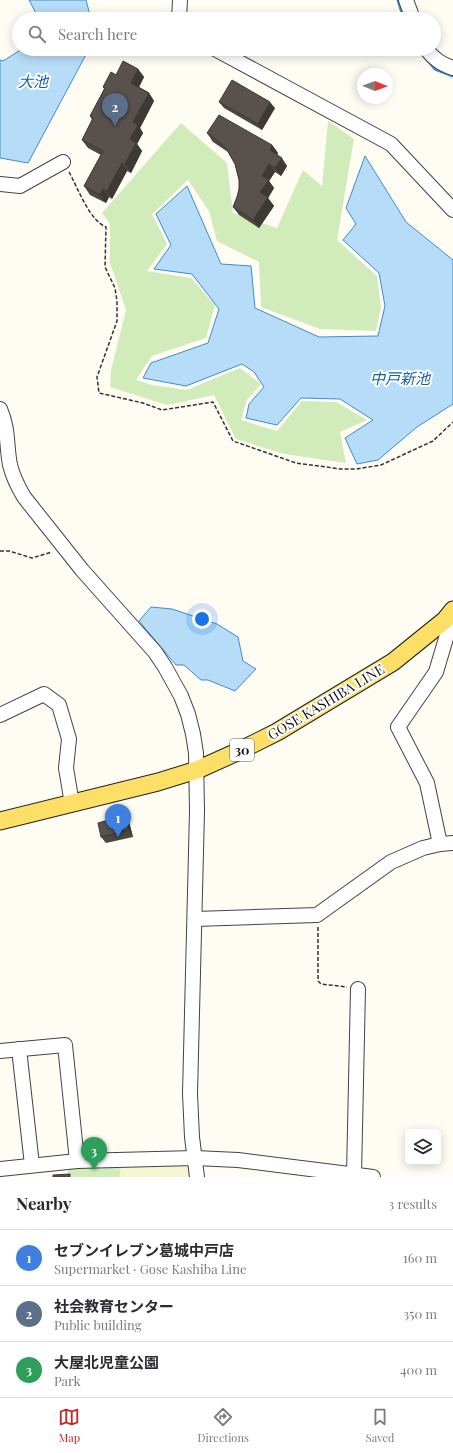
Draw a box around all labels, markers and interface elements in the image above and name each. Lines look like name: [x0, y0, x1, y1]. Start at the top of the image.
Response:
search box: [12, 12, 441, 56]
icon: search: [26, 23, 48, 45]
text: Search here: [58, 24, 137, 44]
north arrow: [357, 68, 393, 104]
water label: 大池: [18, 71, 50, 91]
pin: 2: [102, 93, 128, 126]
water label: 中戸新池: [370, 368, 432, 388]
your location: [192, 609, 212, 629]
street label: GOSE KASHIBA LINE: [264, 659, 388, 744]
road number: 30: [230, 739, 254, 761]
pin: 1: [105, 804, 131, 837]
map controls: [405, 1129, 441, 1165]
button: layers: [405, 1129, 441, 1165]
pin: 3: [81, 1137, 107, 1170]
text: Nearby: [16, 1192, 71, 1214]
text: 3 results: [388, 1195, 437, 1212]
text: セブンイレブン葛城中戸店: [54, 1240, 234, 1260]
text: 1: [27, 1249, 31, 1266]
text: 160 m: [403, 1249, 437, 1266]
text: Supermarket · Gose Kashiba Line: [54, 1260, 247, 1277]
text: 社会教育センター: [54, 1296, 174, 1316]
text: 2: [26, 1305, 32, 1322]
text: 350 m: [403, 1305, 437, 1322]
text: Public building: [54, 1316, 142, 1333]
text: 大屋北児童公園: [54, 1352, 159, 1372]
text: 3: [26, 1361, 32, 1378]
text: 400 m: [400, 1361, 437, 1378]
text: Park: [54, 1372, 81, 1389]
tab: Map: [58, 1406, 80, 1445]
tab: Directions: [197, 1406, 249, 1445]
tab: Saved: [366, 1406, 394, 1445]

